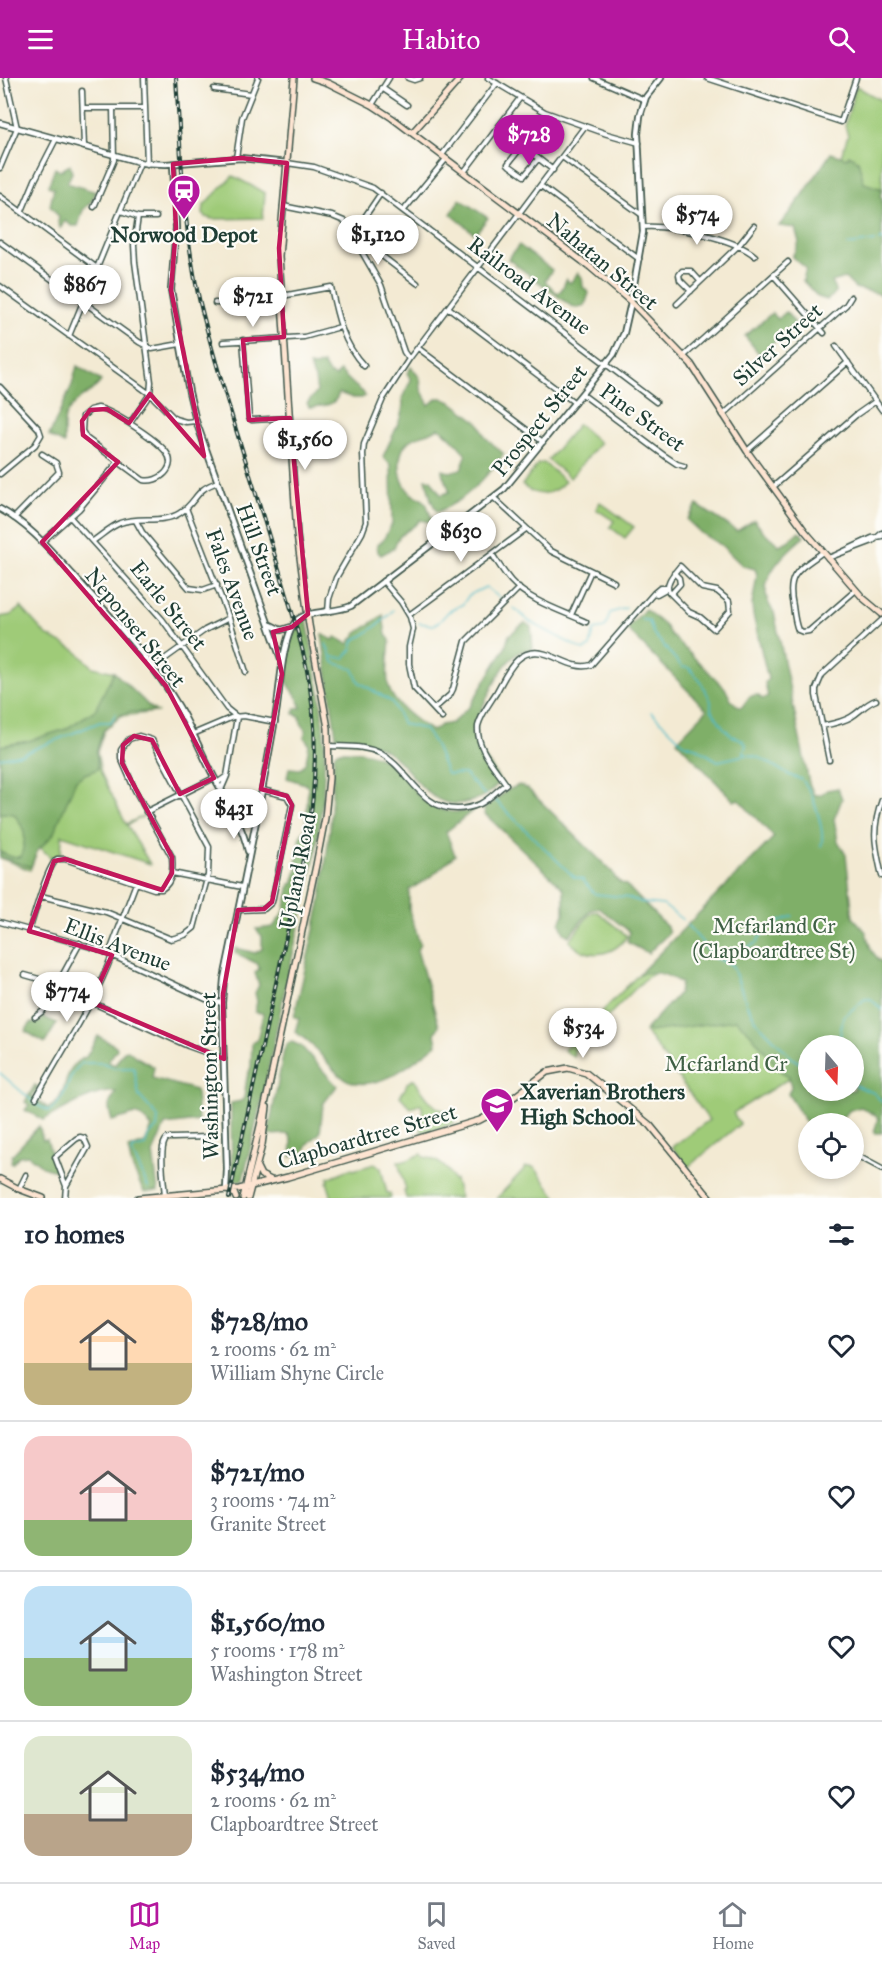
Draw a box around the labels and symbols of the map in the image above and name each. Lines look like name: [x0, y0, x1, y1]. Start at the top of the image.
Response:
pin: $728: [493, 115, 565, 166]
station icon: Norwood Depot: [166, 173, 202, 220]
pin: $574: [661, 195, 733, 246]
street label: Nahatan Street: [541, 207, 664, 316]
pin: $1,120: [329, 215, 427, 266]
place label: Norwood Depot: [111, 221, 258, 248]
street label: Railroad Avenue: [463, 230, 597, 341]
pin: $867: [49, 265, 121, 316]
pin: $721: [217, 277, 289, 328]
street label: Silver Street: [727, 297, 828, 392]
street label: Prospect Street: [486, 359, 593, 482]
street label: Pine Street: [595, 377, 691, 458]
pin: $1,560: [256, 420, 354, 471]
street label: Hill Street: [230, 499, 289, 599]
pin: $630: [425, 512, 497, 563]
street label: Fales Avenue: [200, 525, 265, 644]
street label: Earle Street: [124, 555, 213, 656]
street label: Neponset Street: [79, 562, 192, 693]
pin: $431: [198, 789, 270, 840]
street label: Upland Road: [273, 811, 322, 931]
street label: Ellis Avenue: [60, 912, 175, 977]
park label: Mcfarland Cr (Clapboardtree St): [692, 912, 856, 964]
pin: $774: [31, 972, 103, 1023]
street label: Washington Street: [195, 992, 224, 1160]
pin: $534: [547, 1008, 619, 1059]
north arrow: [798, 1035, 864, 1101]
park label: Mcfarland Cr: [665, 1050, 788, 1077]
place label: Xaverian Brothers High School: [519, 1078, 685, 1130]
school or university icon: Xaverian Brothers High School: [479, 1086, 515, 1133]
street label: Clapboardtree Street: [274, 1098, 460, 1175]

